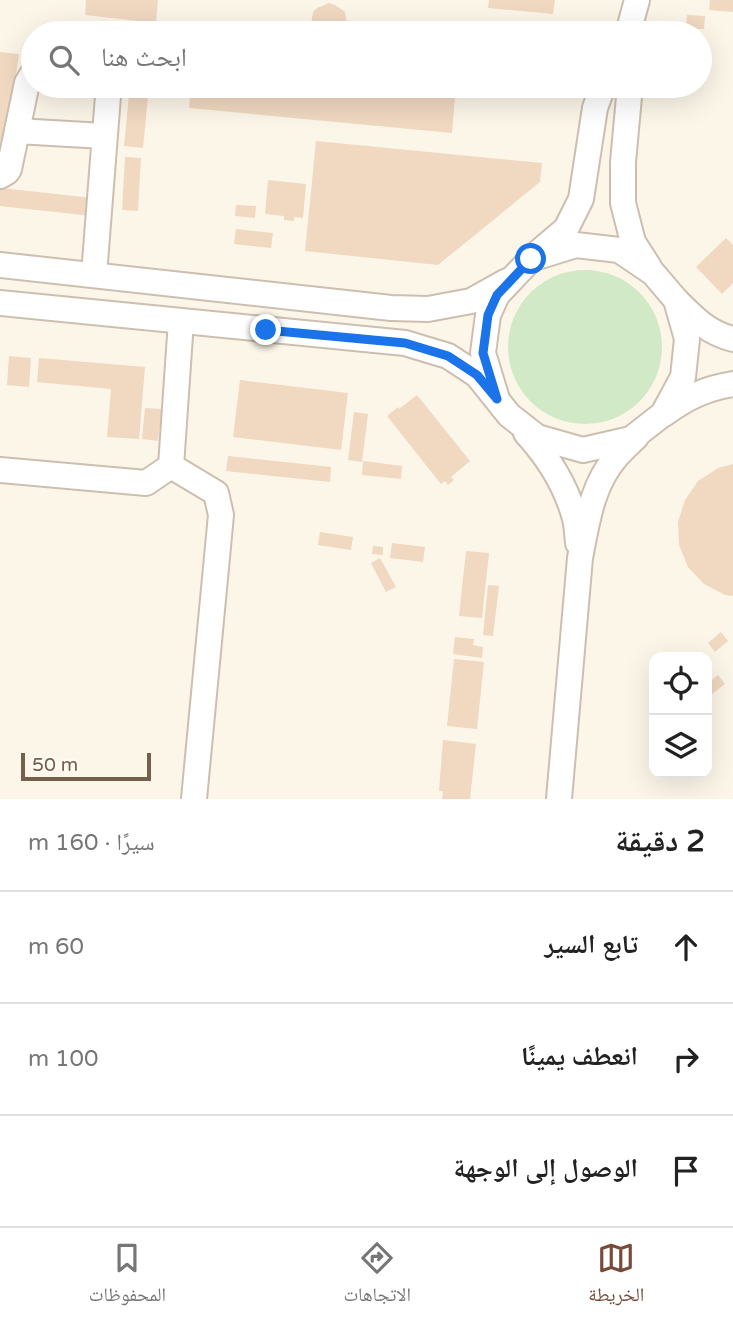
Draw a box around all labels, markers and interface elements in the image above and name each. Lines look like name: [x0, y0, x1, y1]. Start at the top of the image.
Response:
search box: [21, 21, 712, 98]
icon: search: [45, 41, 83, 79]
text: ابحث هنا: [101, 42, 187, 73]
route start: [515, 243, 546, 274]
route end: [250, 314, 281, 345]
map controls: [649, 652, 712, 778]
button: locate: [649, 652, 712, 715]
button: layers: [649, 715, 712, 778]
scale bar: [21, 750, 150, 782]
text: 50 m: [32, 754, 78, 776]
text: 2 دقيقة: [615, 823, 705, 860]
text: سيرًا · 160 m: [28, 829, 155, 857]
icon: ahead: [667, 928, 705, 966]
text: تابع السير: [545, 929, 638, 960]
text: 60 m: [28, 933, 84, 961]
icon: right: [667, 1040, 705, 1078]
text: انعطف يمينًا: [521, 1041, 638, 1072]
text: 100 m: [28, 1045, 98, 1073]
icon: arrive: [667, 1152, 705, 1190]
text: الوصول إلى الوجهة: [454, 1153, 638, 1184]
tab: المحفوظات: [89, 1239, 166, 1313]
tab: الاتجاهات: [343, 1239, 411, 1313]
tab: الخريطة: [588, 1239, 644, 1313]

